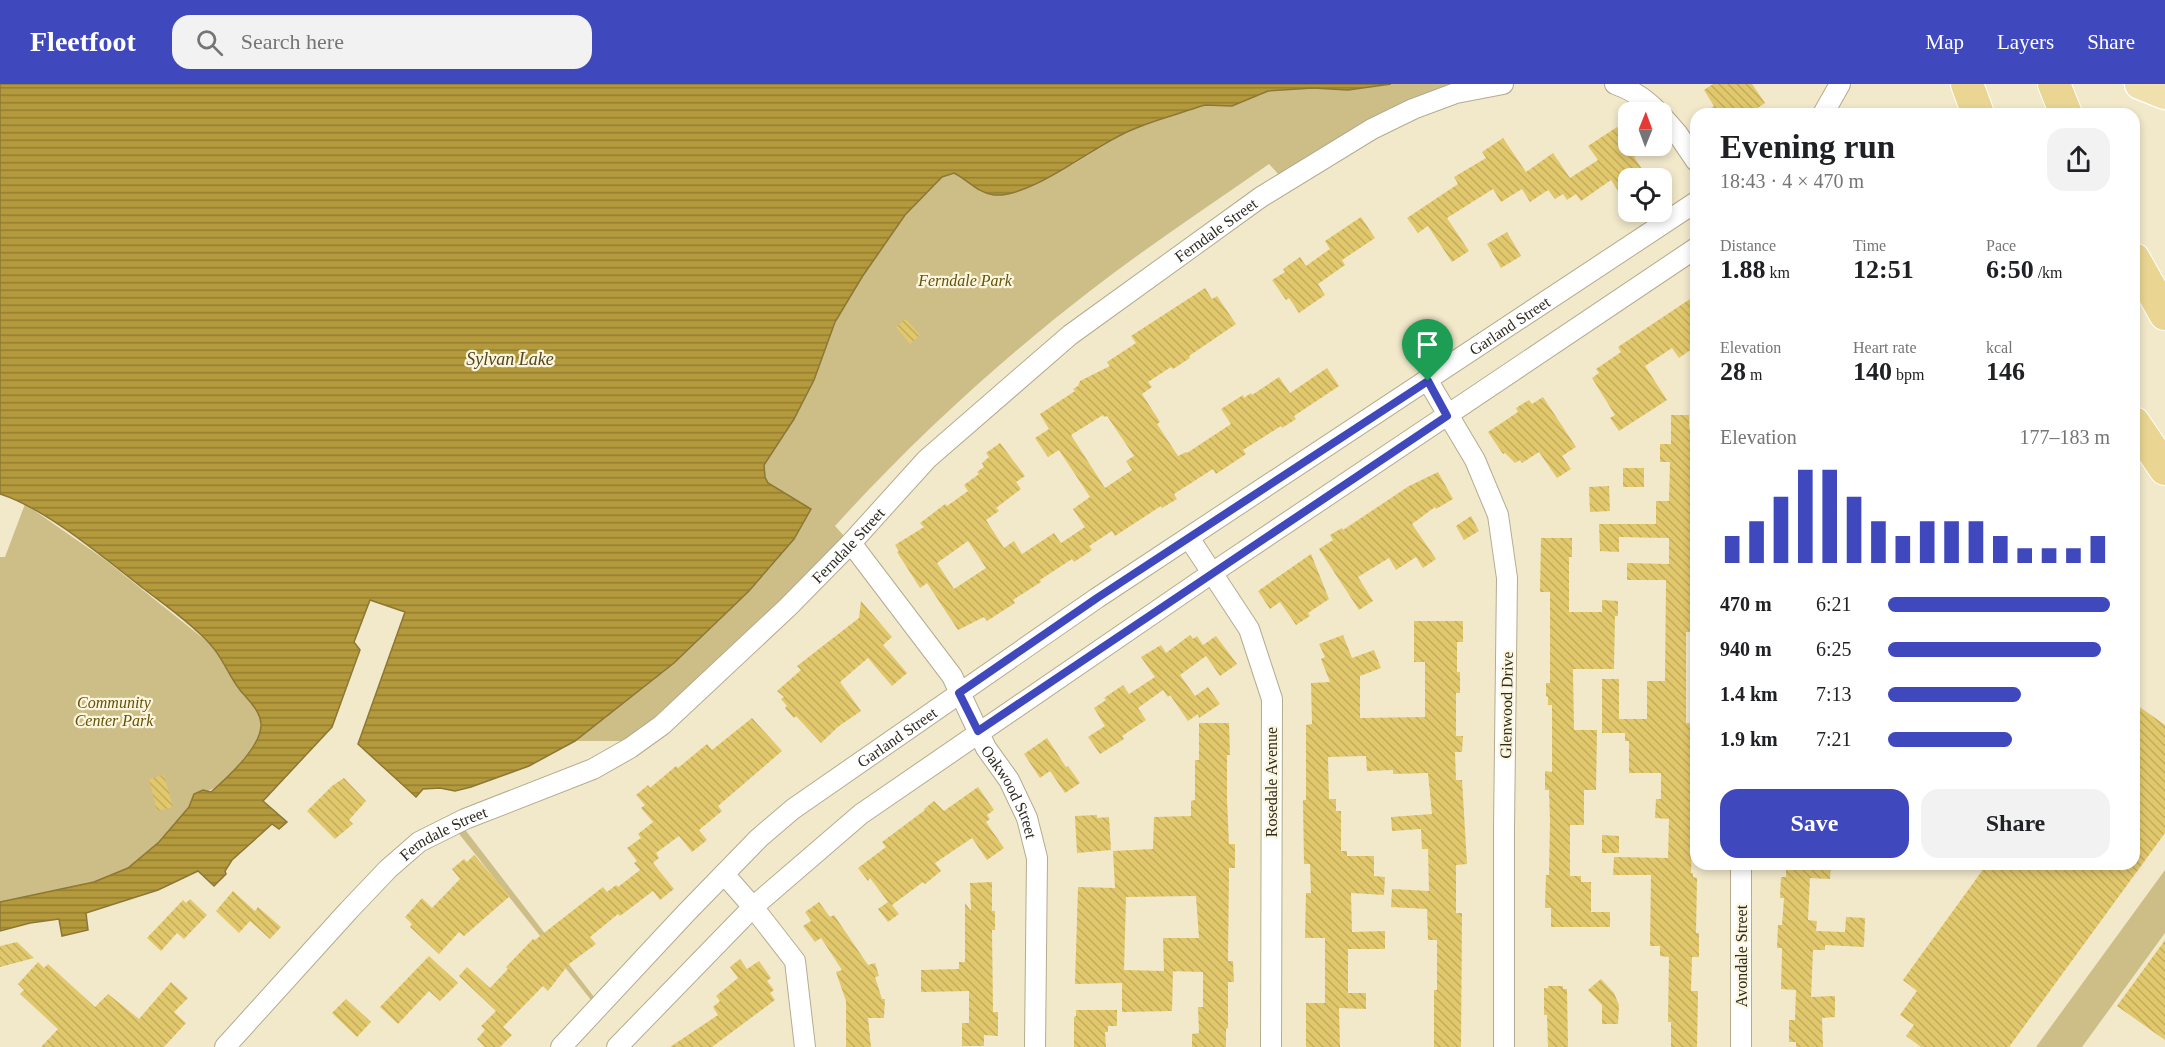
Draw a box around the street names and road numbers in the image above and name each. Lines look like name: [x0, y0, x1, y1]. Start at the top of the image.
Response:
street label: Ferndale Street: [1172, 194, 1261, 266]
street label: Garland Street: [1466, 293, 1554, 359]
street label: Ferndale Street: [809, 504, 888, 587]
street label: Glenwood Drive: [1497, 651, 1516, 759]
street label: Garland Street: [854, 704, 941, 771]
street label: Rosedale Avenue: [1263, 727, 1280, 837]
street label: Oakwood Street: [978, 742, 1040, 841]
street label: Ferndale Street: [396, 803, 490, 864]
street label: Avondale Street: [1733, 904, 1750, 1007]

